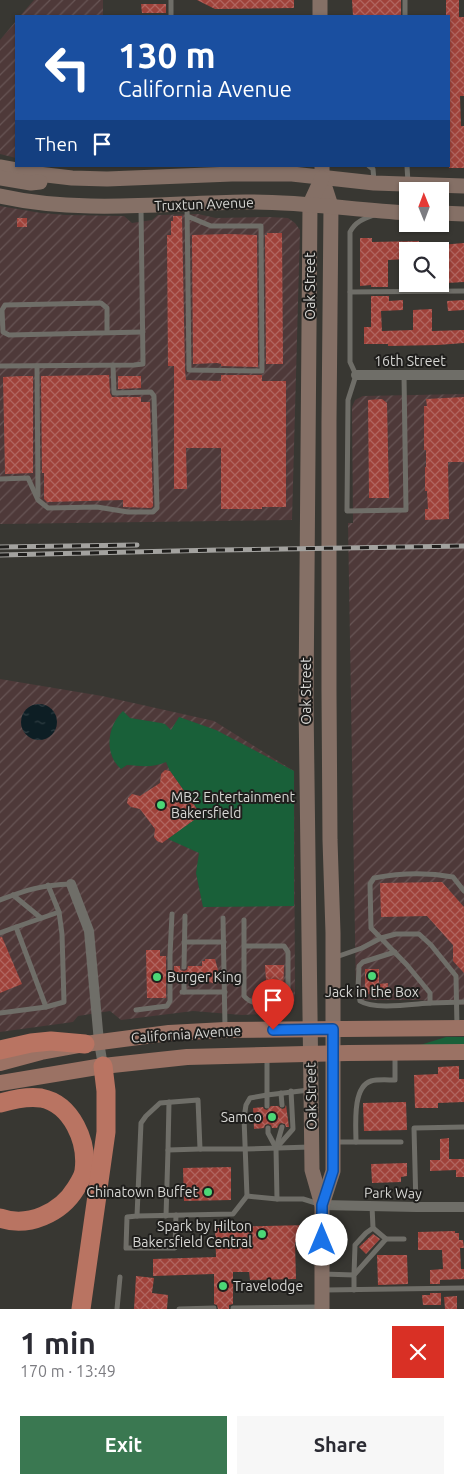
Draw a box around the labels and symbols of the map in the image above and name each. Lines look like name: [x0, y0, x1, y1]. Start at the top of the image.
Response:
north arrow: [399, 182, 449, 232]
street label: Truxtun Avenue: [154, 194, 254, 214]
street label: Oak Street: [302, 252, 318, 320]
street label: 16th Street: [374, 353, 446, 369]
street label: Oak Street: [298, 657, 314, 725]
place label: MB2 Entertainment Bakersfield: [171, 789, 295, 821]
marker: MB2 Entertainment Bakersfield: [155, 799, 167, 811]
place label: Burger King: [167, 969, 242, 985]
marker: Jack in the Box: [366, 970, 378, 982]
marker: Burger King: [151, 971, 163, 983]
pin: [252, 979, 294, 1030]
place label: Jack in the Box: [325, 984, 419, 1000]
street label: California Avenue: [130, 1022, 242, 1046]
street label: Oak Street: [302, 1062, 320, 1130]
place label: Samco: [221, 1109, 262, 1125]
marker: Samco: [266, 1111, 278, 1123]
place label: Chinatown Buffet: [86, 1184, 198, 1200]
street label: Park Way: [364, 1184, 422, 1202]
marker: Chinatown Buffet: [202, 1186, 214, 1198]
position arrow: [295, 1213, 347, 1265]
place label: Spark by Hilton Bakersfield Central: [132, 1218, 252, 1250]
marker: Spark by Hilton Bakersfield Central: [256, 1228, 268, 1240]
place label: Travelodge: [233, 1278, 303, 1294]
marker: Travelodge: [217, 1280, 229, 1292]

